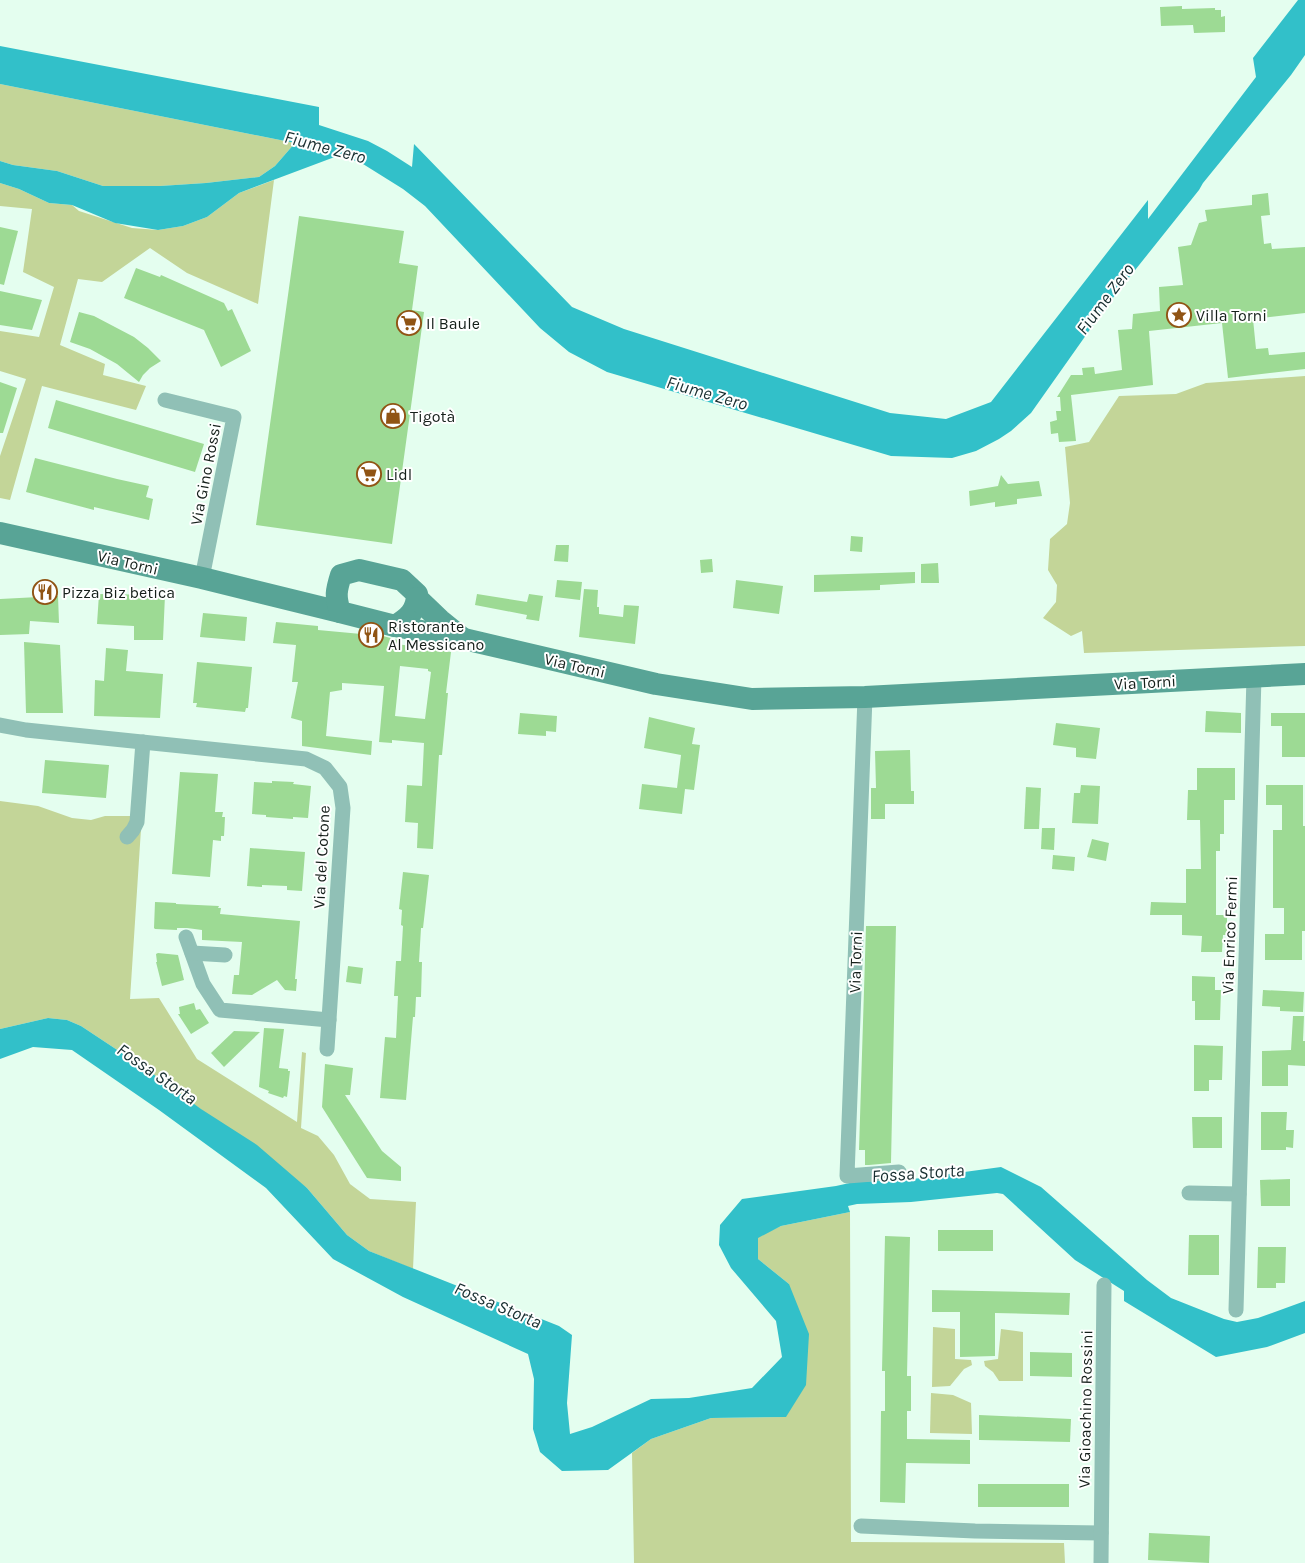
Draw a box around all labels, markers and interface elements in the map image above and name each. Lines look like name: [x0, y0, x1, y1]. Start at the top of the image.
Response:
water label: Fiume Zero: [282, 126, 368, 168]
water label: Fiume Zero: [1071, 259, 1139, 339]
place icon: Villa Torni: [1166, 302, 1192, 328]
place label: Villa Torni: [1196, 306, 1267, 325]
supermarket icon: Il Baule: [396, 310, 422, 336]
place label: Il Baule: [426, 314, 480, 333]
water label: Fiume Zero: [664, 371, 750, 415]
shop icon: Tigotà: [380, 403, 406, 429]
place label: Tigotà: [410, 407, 455, 426]
street label: Via Gino Rossi: [186, 421, 225, 527]
supermarket icon: Lidl: [356, 461, 382, 487]
place label: Lidl: [386, 465, 412, 484]
street label: Via Torni: [96, 546, 160, 579]
restaurant icon: Pizza Biz betica: [32, 579, 58, 605]
place label: Pizza Biz betica: [62, 583, 175, 602]
place label: Ristorante Al Messicano: [388, 617, 484, 654]
restaurant icon: Ristorante Al Messicano: [358, 622, 384, 648]
street label: Via Torni: [543, 649, 607, 682]
street label: Via Torni: [1114, 671, 1177, 694]
street label: Via del Cotone: [309, 805, 334, 909]
street label: Via Enrico Fermi: [1218, 876, 1241, 994]
street label: Via Torni: [845, 931, 866, 993]
water label: Fossa Storta: [113, 1038, 201, 1110]
water label: Fossa Storta: [871, 1159, 965, 1187]
water label: Fossa Storta: [451, 1277, 545, 1333]
street label: Via Gioachino Rossini: [1075, 1330, 1096, 1488]

